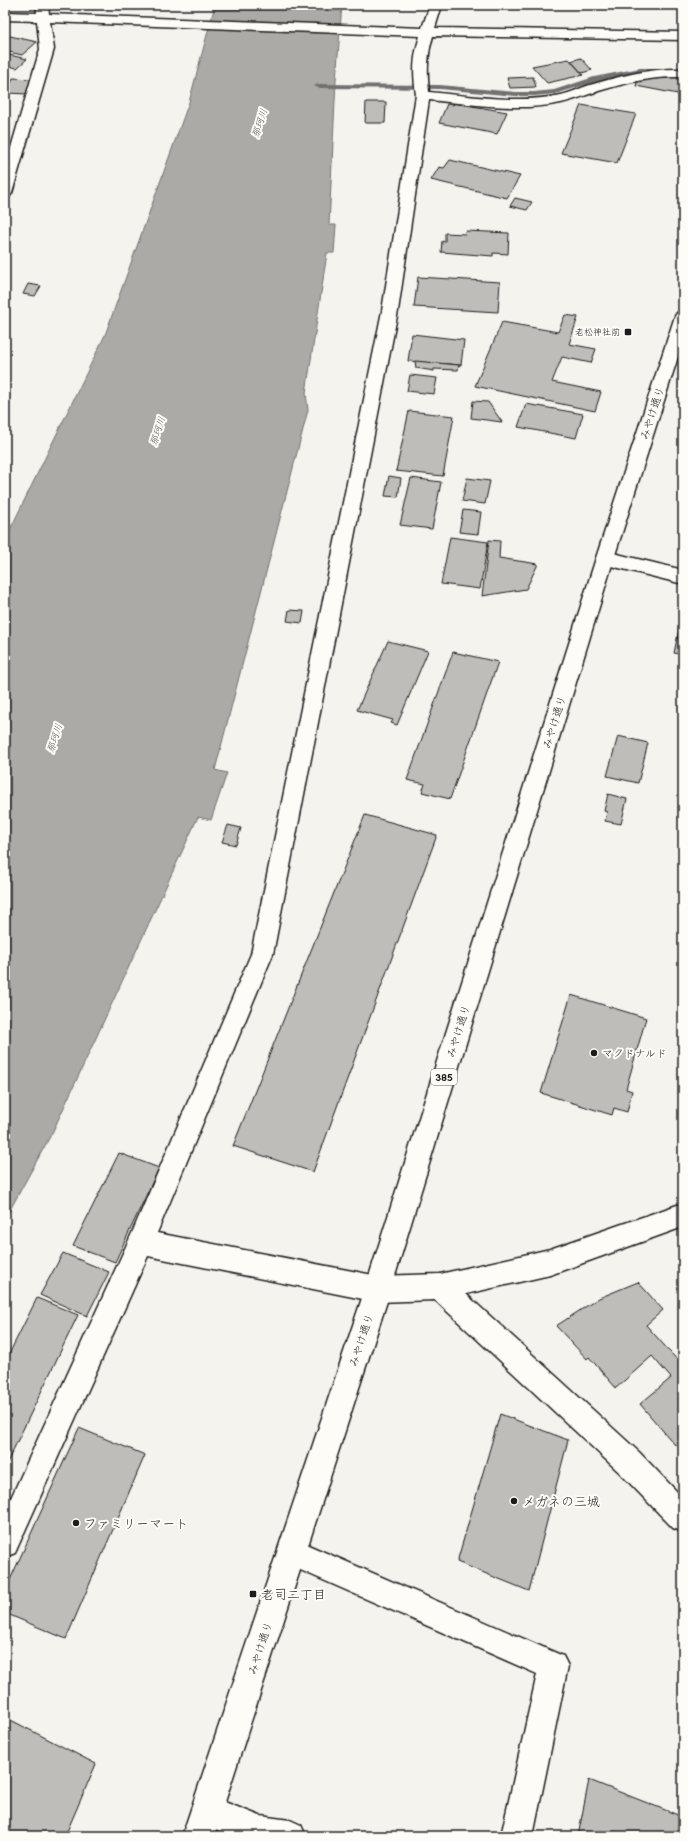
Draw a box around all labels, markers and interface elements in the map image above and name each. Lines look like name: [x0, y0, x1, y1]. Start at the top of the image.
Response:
water label: 那珂川: [250, 107, 270, 139]
place label: 老松神社前: [575, 327, 620, 338]
marker: 老松神社前: [623, 327, 633, 337]
street label: みやけ通り: [638, 385, 667, 441]
water label: 那珂川: [148, 415, 168, 447]
street label: みやけ通り: [540, 694, 569, 750]
water label: 那珂川: [45, 722, 65, 754]
street label: みやけ通り: [444, 1003, 473, 1059]
place label: マクドナルド: [602, 1047, 667, 1060]
marker: マクドナルド: [589, 1048, 599, 1058]
road number: 385: [431, 1069, 457, 1085]
street label: みやけ通り: [347, 1312, 376, 1368]
place label: メガネの三城: [522, 1494, 600, 1510]
marker: メガネの三城: [509, 1496, 519, 1506]
place label: ファミリーマート: [84, 1516, 188, 1532]
marker: ファミリーマート: [71, 1518, 81, 1528]
place label: 老司二丁目: [261, 1587, 326, 1603]
marker: 老司二丁目: [248, 1589, 258, 1599]
street label: みやけ通り: [246, 1620, 275, 1676]

